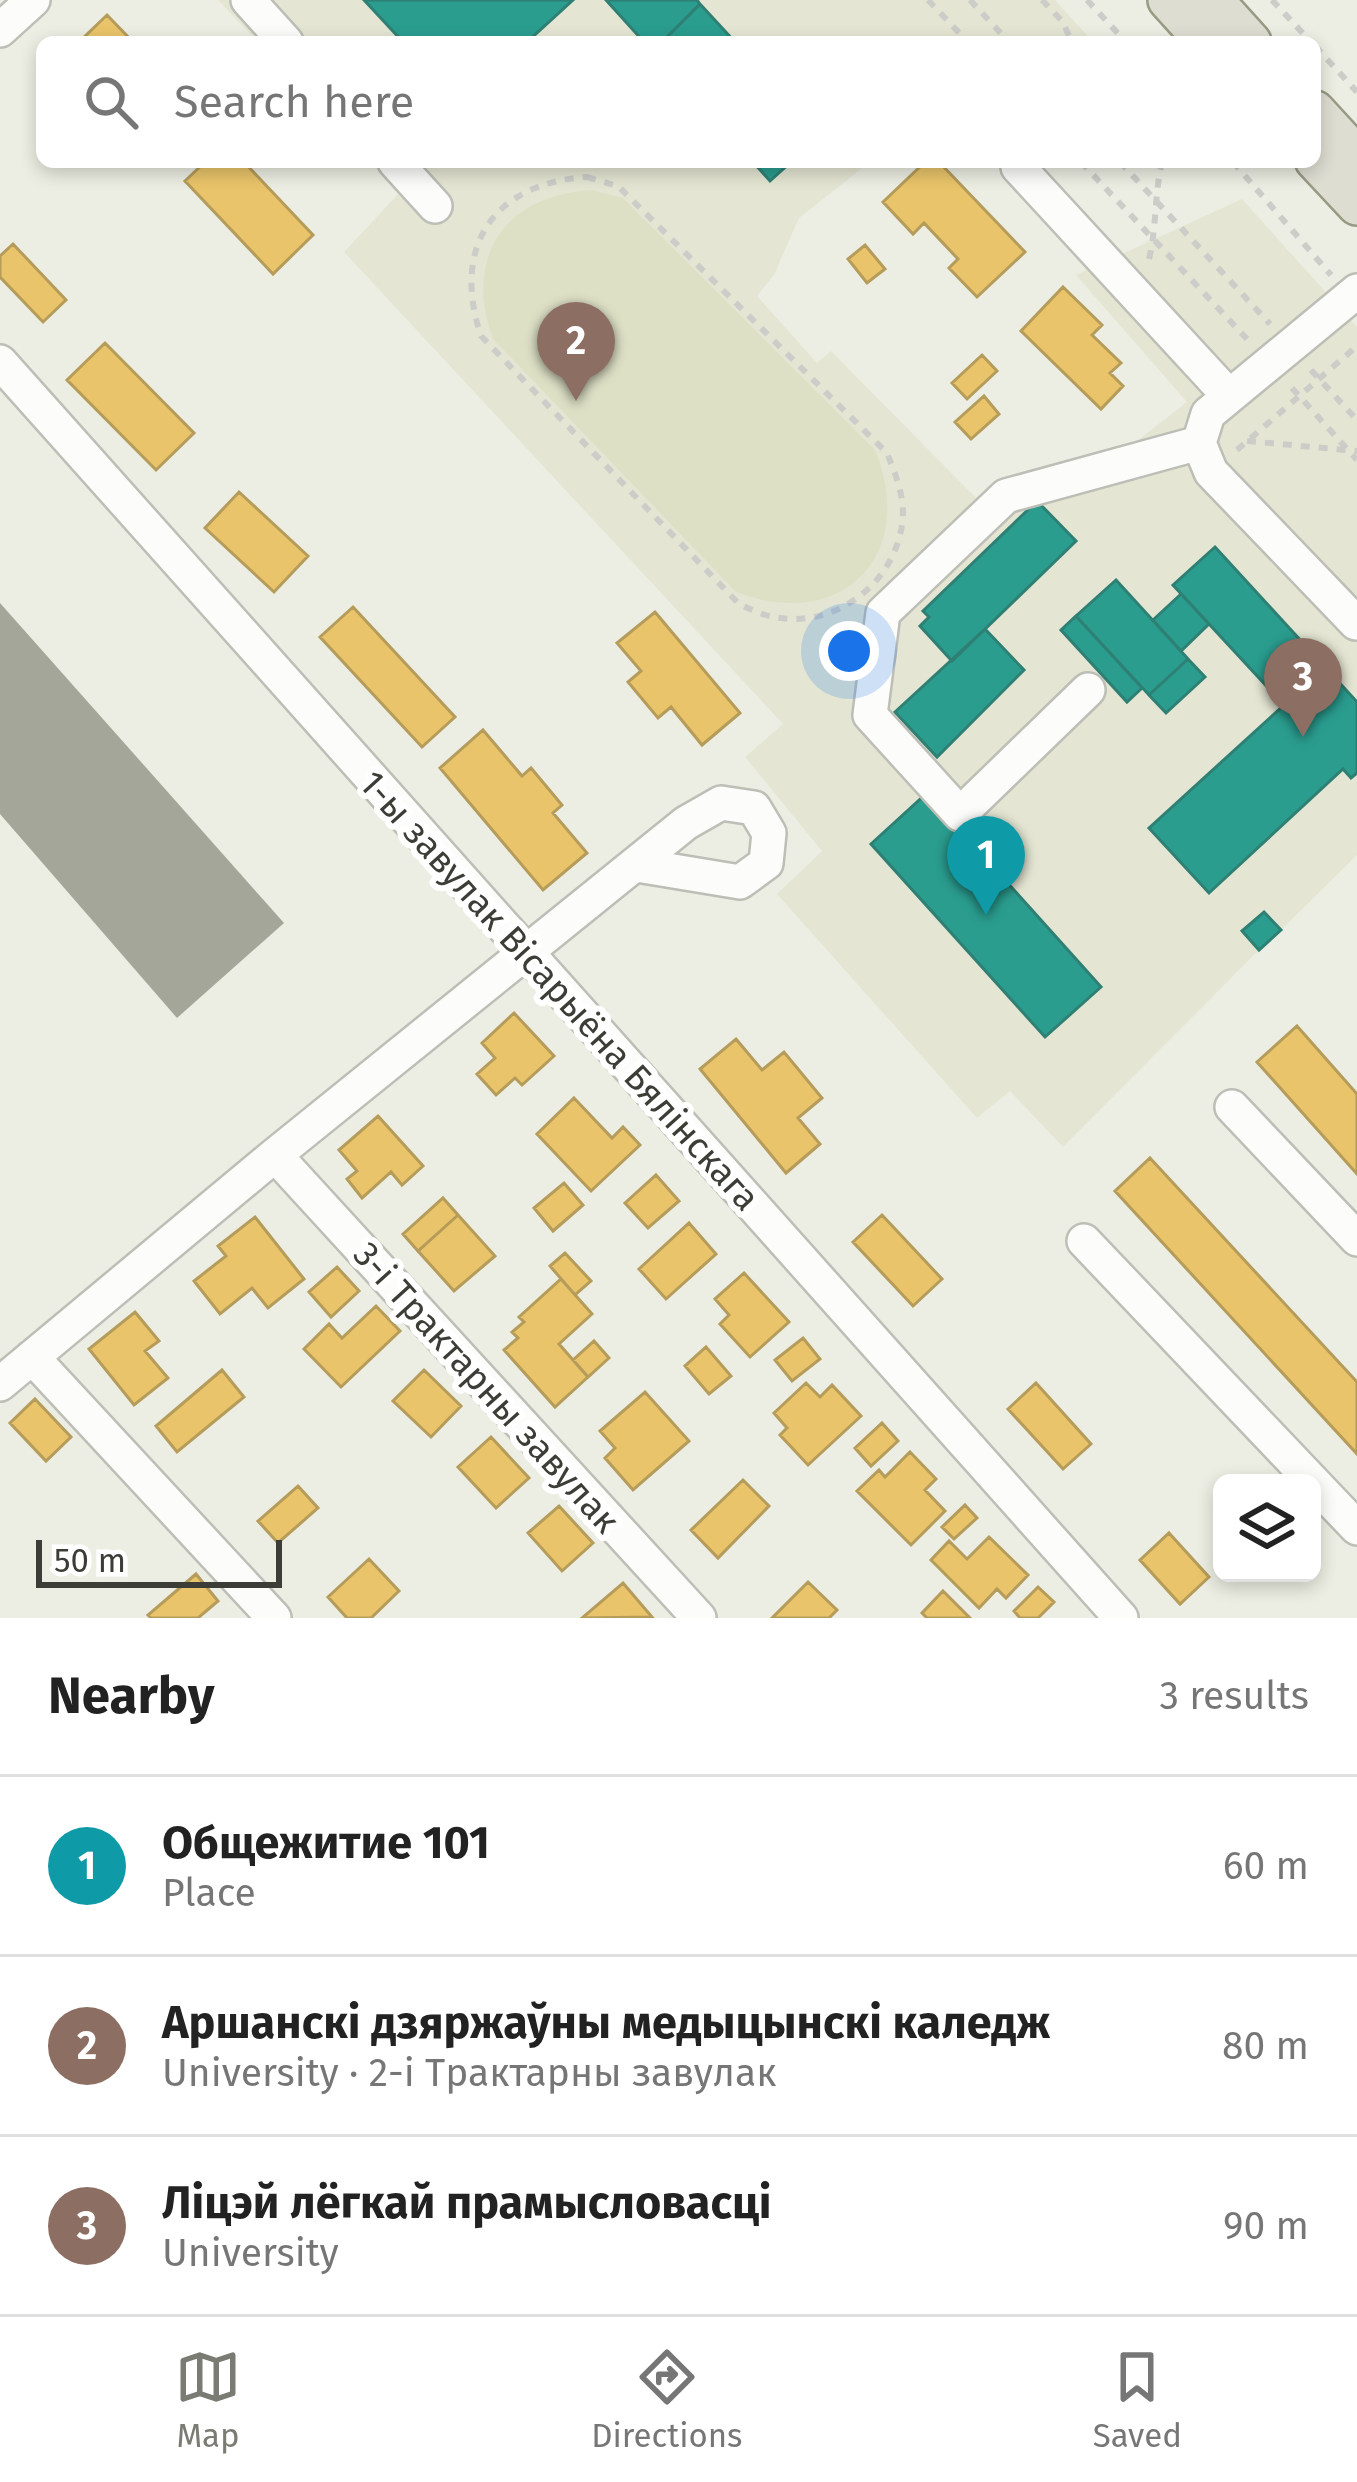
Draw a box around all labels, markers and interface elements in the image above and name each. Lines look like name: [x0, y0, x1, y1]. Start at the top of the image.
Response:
search box: [36, 36, 1321, 168]
icon: search: [78, 69, 144, 135]
text: Search here: [174, 75, 414, 129]
pin: 2: [537, 302, 615, 401]
your location: [819, 621, 879, 681]
pin: 3: [1264, 638, 1342, 737]
street label: 1-ы завулак Вісарыёна Бялінскага: [350, 762, 769, 1220]
pin: 1: [947, 816, 1025, 915]
street label: 3-і Трактарны завулак: [344, 1233, 629, 1543]
map controls: [1213, 1474, 1321, 1582]
button: layers: [1213, 1474, 1321, 1582]
scale bar: [36, 1534, 282, 1587]
text: 50 m: [54, 1541, 126, 1581]
text: Nearby: [48, 1665, 214, 1727]
text: 3 results: [1159, 1673, 1309, 1719]
text: Общежитие 101: [162, 1816, 490, 1870]
text: 1: [78, 1843, 96, 1889]
text: 60 m: [1223, 1843, 1309, 1889]
text: Place: [162, 1870, 256, 1916]
text: Аршанскі дзяржаўны медыцынскі каледж: [162, 1996, 1050, 2050]
text: 2: [77, 2023, 97, 2069]
text: 80 m: [1222, 2023, 1309, 2069]
text: University · 2-і Трактарны завулак: [162, 2050, 776, 2096]
text: Ліцэй лёгкай прамысловасці: [162, 2176, 771, 2230]
text: 3: [77, 2203, 97, 2249]
text: 90 m: [1223, 2203, 1309, 2249]
text: University: [162, 2230, 339, 2276]
tab: Map: [175, 2344, 241, 2456]
tab: Directions: [591, 2344, 743, 2456]
tab: Saved: [1093, 2344, 1182, 2456]

